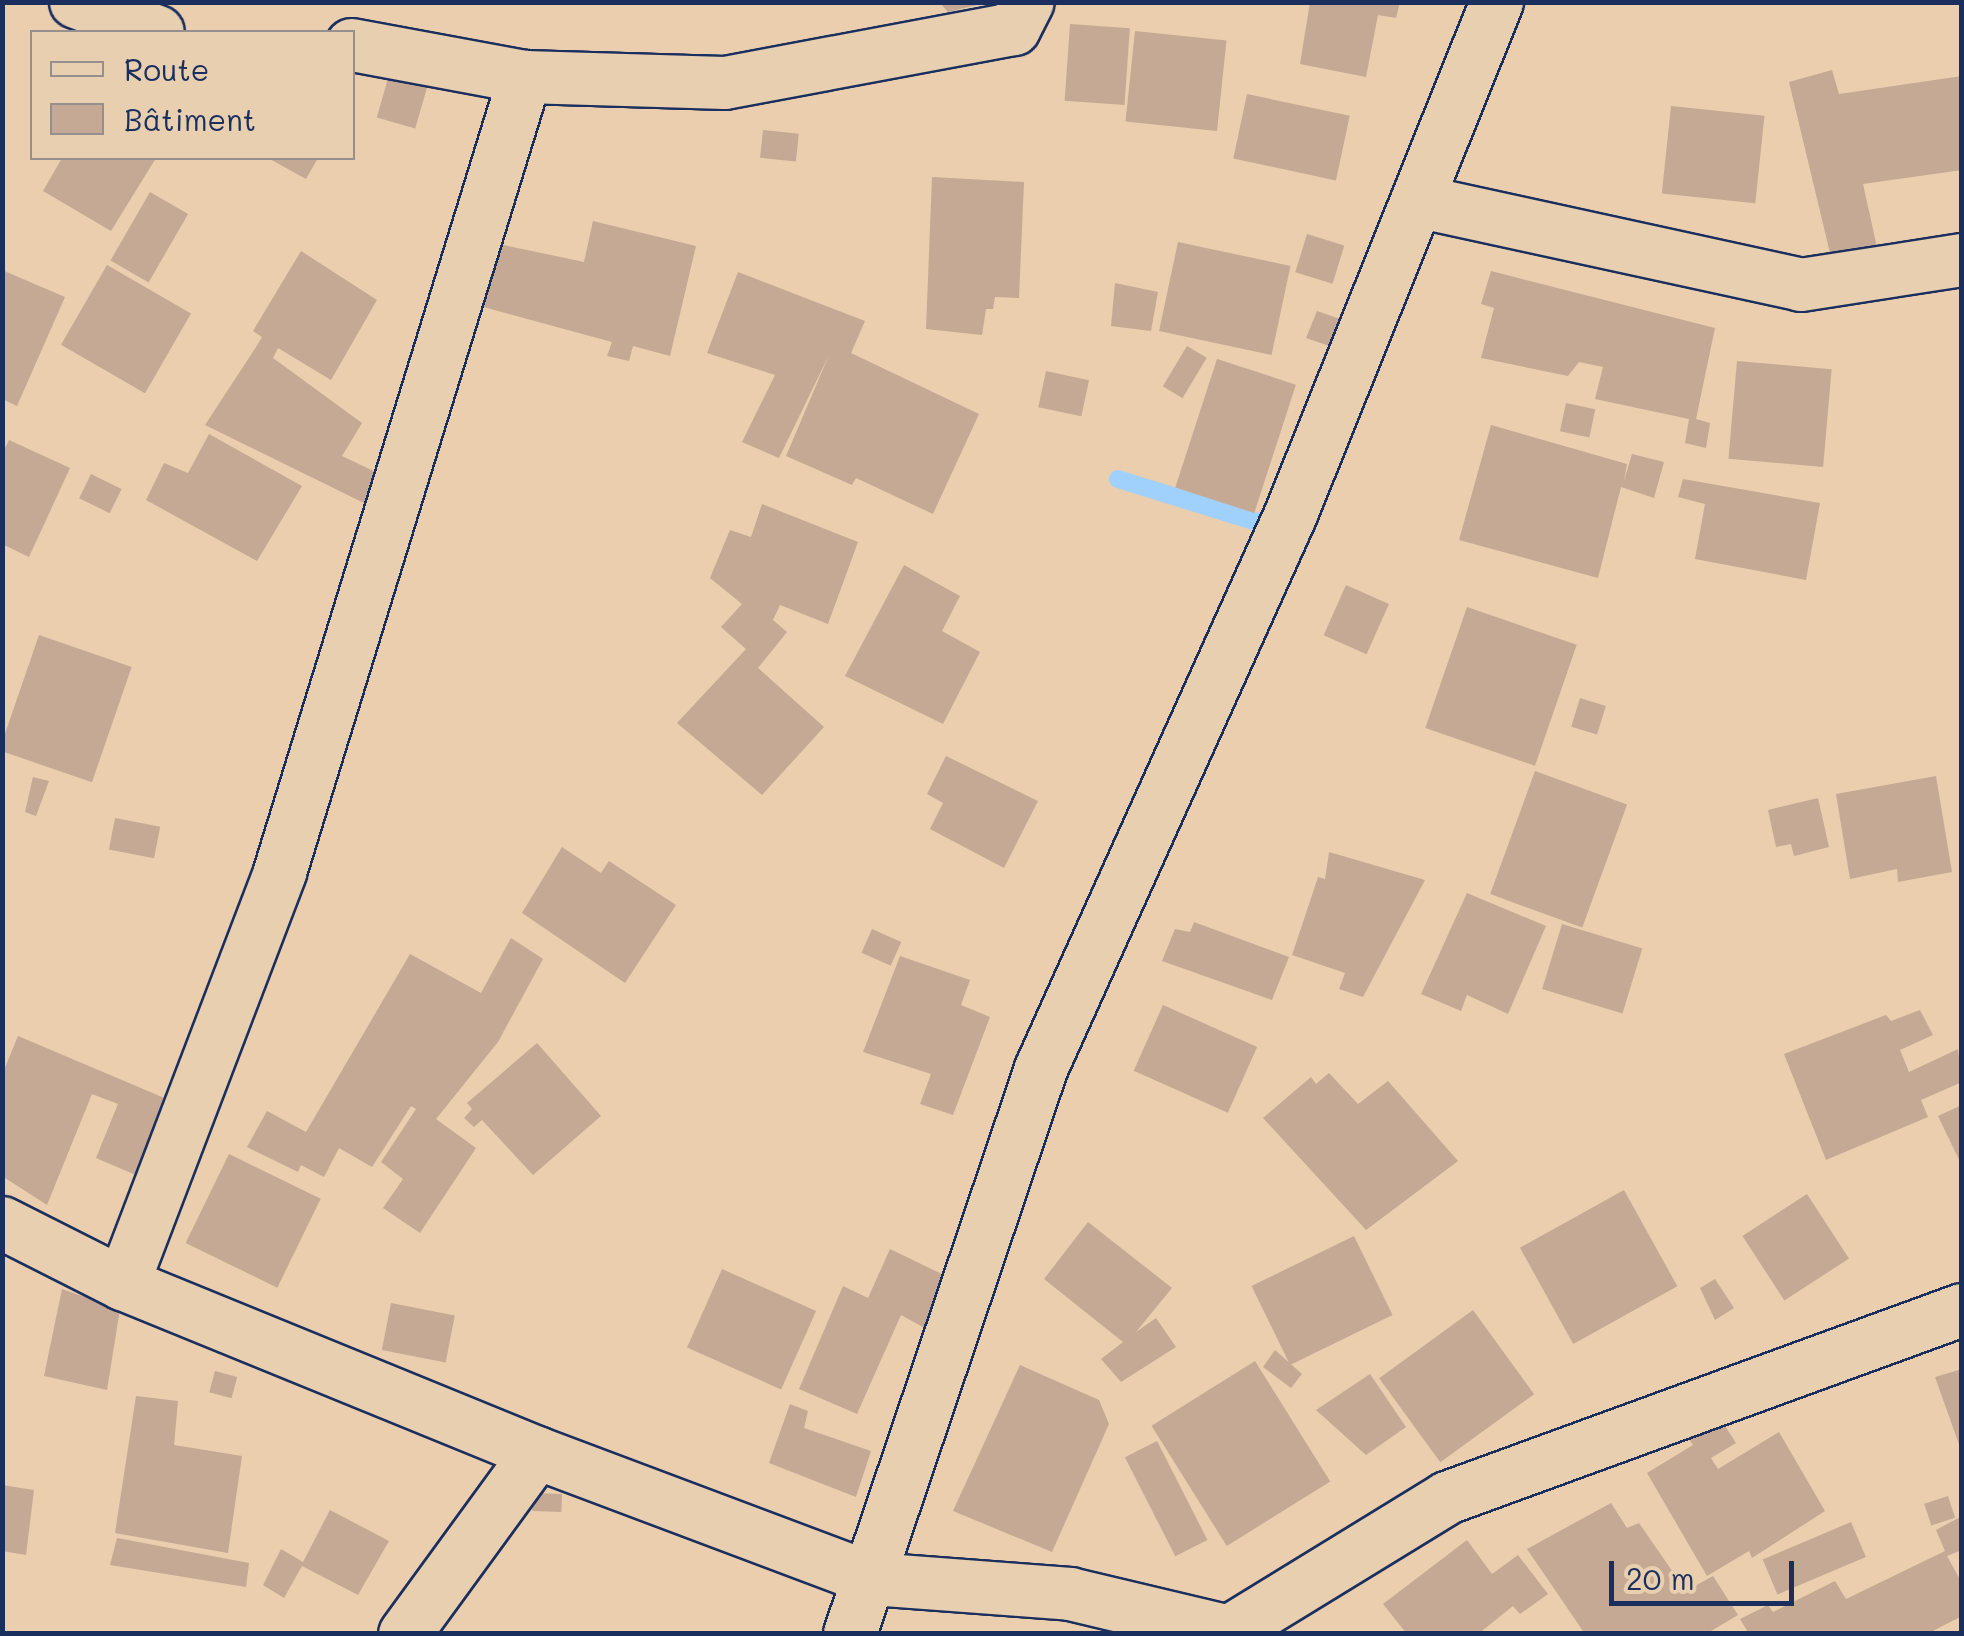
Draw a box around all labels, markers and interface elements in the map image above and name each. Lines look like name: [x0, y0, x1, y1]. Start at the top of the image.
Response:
legend: [30, 30, 355, 160]
text: Route: [124, 49, 209, 89]
text: Bâtiment: [124, 99, 256, 139]
scale bar: [1614, 1541, 1799, 1603]
text: 20 m: [1626, 1558, 1695, 1598]

